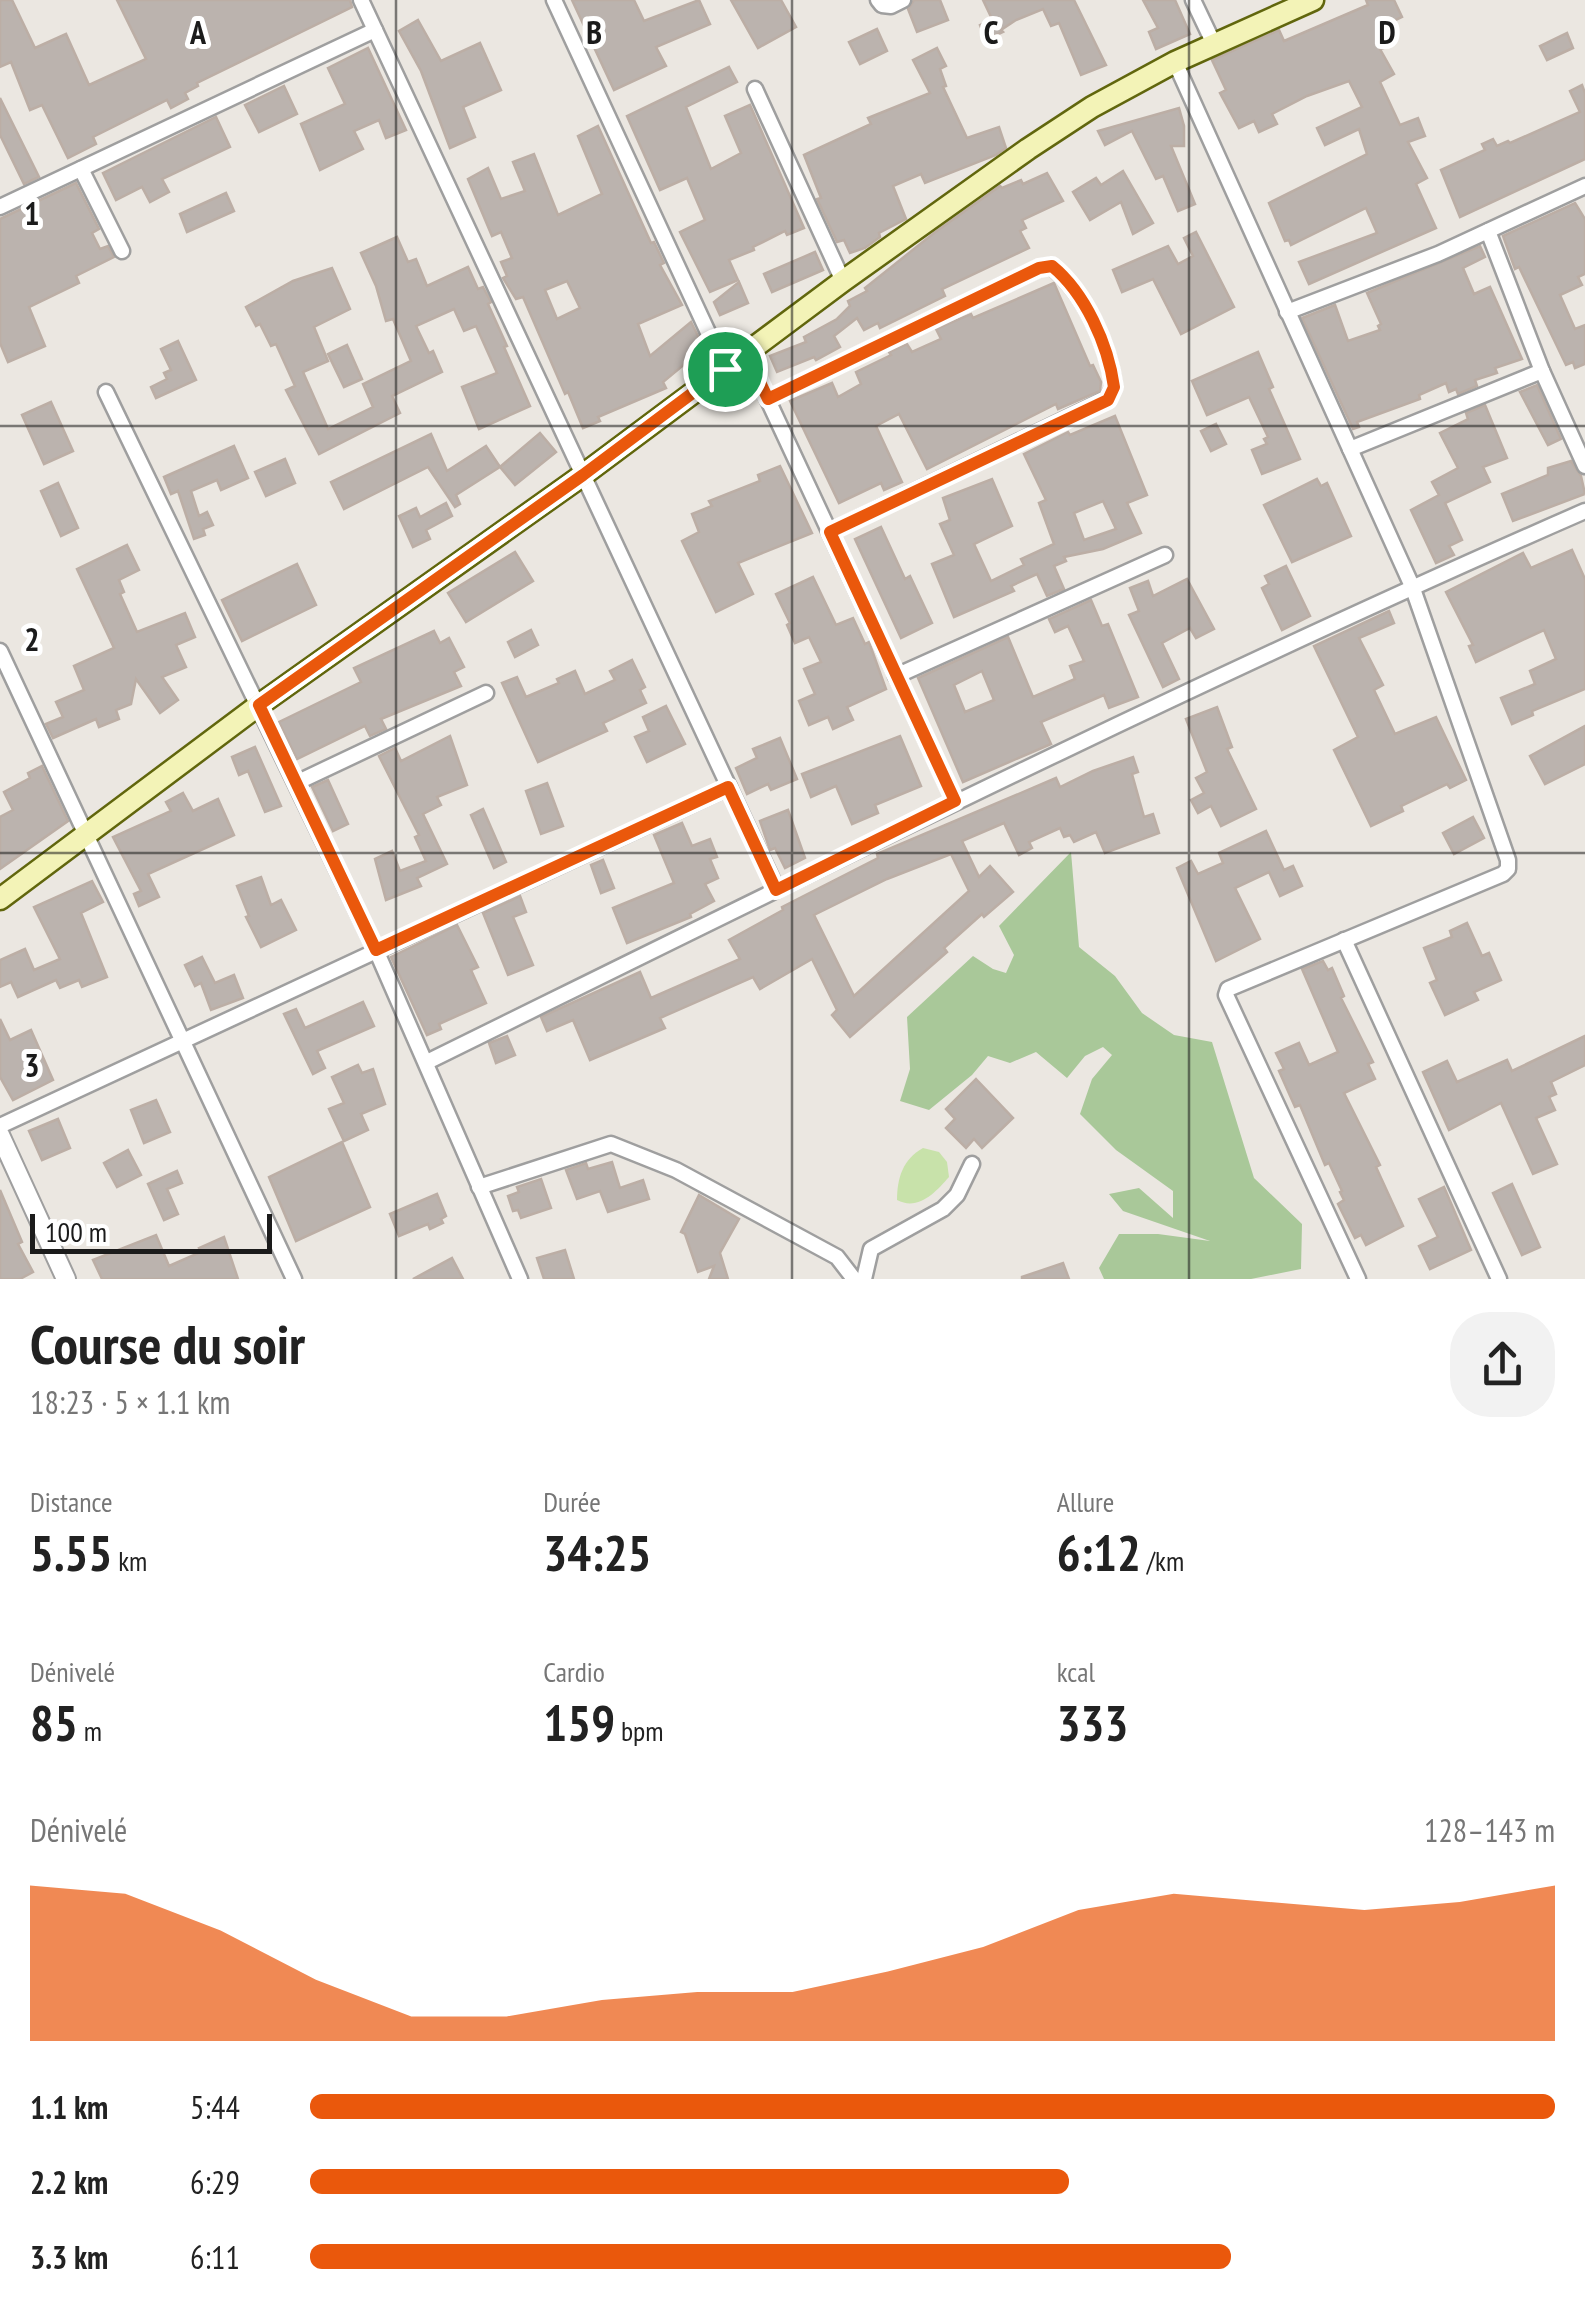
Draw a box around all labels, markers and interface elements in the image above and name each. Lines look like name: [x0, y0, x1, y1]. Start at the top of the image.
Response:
text: A: [189, 11, 207, 53]
text: B: [586, 11, 602, 53]
text: C: [984, 11, 999, 53]
text: D: [1378, 11, 1396, 53]
text: 1: [24, 192, 40, 234]
pin: [683, 327, 768, 412]
icon: arrive: [698, 342, 753, 397]
text: 2: [24, 618, 40, 660]
text: 3: [24, 1044, 40, 1086]
scale bar: [30, 1209, 272, 1254]
text: 100 m: [45, 1213, 107, 1250]
text: Course du soir: [30, 1308, 305, 1379]
button: share: [1450, 1312, 1555, 1417]
text: 18:23 · 5 × 1.1 km: [30, 1381, 230, 1423]
text: Distance: [30, 1483, 113, 1520]
text: Durée: [543, 1483, 601, 1520]
text: Allure: [1057, 1483, 1114, 1520]
text: 5.55: [30, 1520, 112, 1585]
text: 34:25: [543, 1520, 651, 1585]
text: 6:12: [1057, 1520, 1141, 1585]
text: km: [112, 1542, 147, 1579]
text: /km: [1141, 1542, 1184, 1579]
text: Dénivelé: [30, 1653, 115, 1690]
text: Cardio: [543, 1653, 605, 1690]
text: kcal: [1057, 1653, 1095, 1690]
text: 85: [30, 1690, 78, 1755]
text: 159: [543, 1690, 615, 1755]
text: 333: [1057, 1690, 1128, 1755]
text: m: [78, 1712, 102, 1749]
text: bpm: [615, 1712, 664, 1749]
text: Dénivelé: [30, 1809, 127, 1851]
text: 128–143 m: [1424, 1809, 1555, 1851]
text: 1.1 km: [30, 2086, 108, 2128]
text: 5:44: [190, 2086, 240, 2128]
text: 2.2 km: [30, 2161, 108, 2203]
text: 6:29: [190, 2161, 240, 2203]
text: 3.3 km: [30, 2236, 108, 2278]
text: 6:11: [190, 2236, 240, 2278]

